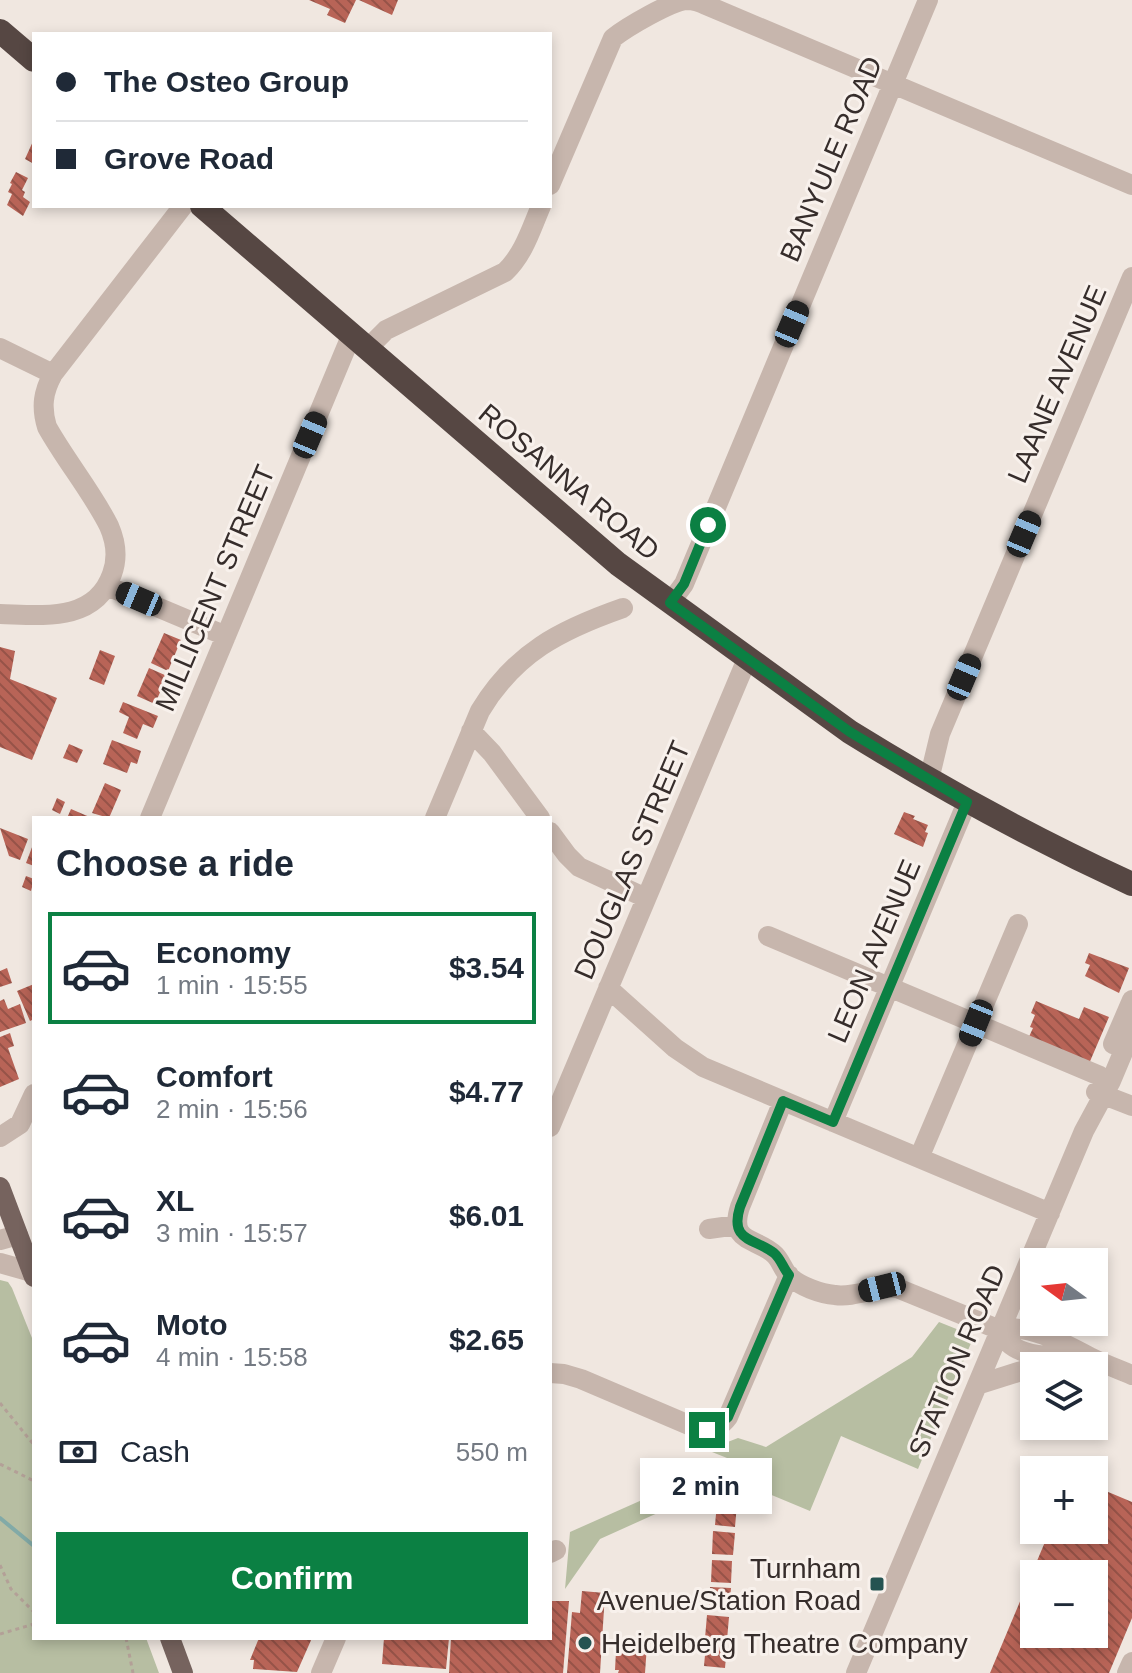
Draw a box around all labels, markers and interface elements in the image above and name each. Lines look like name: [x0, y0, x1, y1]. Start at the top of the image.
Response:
street label: BANYULE ROAD: [774, 52, 888, 266]
text: The Osteo Group: [104, 65, 349, 98]
text: Grove Road: [104, 142, 274, 175]
street label: LAANE AVENUE: [1001, 281, 1113, 487]
car: [772, 297, 812, 351]
street label: ROSANNA ROAD: [473, 398, 665, 566]
car: [290, 408, 330, 462]
street label: MILLICENT STREET: [149, 460, 281, 716]
route start: [690, 507, 726, 543]
car: [1004, 507, 1044, 561]
car: [112, 579, 166, 619]
car: [944, 650, 984, 704]
street label: DOUGLAS STREET: [568, 737, 696, 983]
text: Choose a ride: [56, 843, 294, 884]
street label: LEON AVENUE: [822, 855, 926, 1047]
icon: car: [60, 932, 132, 1004]
text: Economy: [156, 936, 291, 969]
text: $3.54: [449, 951, 524, 984]
text: 1 min · 15:55: [156, 970, 308, 1000]
car: [956, 996, 996, 1050]
icon: car: [60, 1056, 132, 1128]
text: Comfort: [156, 1060, 273, 1093]
text: $4.77: [449, 1075, 524, 1108]
text: 2 min · 15:56: [156, 1094, 308, 1124]
icon: car: [60, 1180, 132, 1252]
text: XL: [156, 1184, 194, 1217]
text: $6.01: [449, 1199, 524, 1232]
text: 3 min · 15:57: [156, 1218, 308, 1248]
north arrow: [1020, 1248, 1108, 1336]
map controls: [1020, 1248, 1108, 1648]
street label: STATION ROAD: [903, 1260, 1011, 1462]
car: [856, 1270, 908, 1304]
icon: car: [60, 1304, 132, 1376]
text: Moto: [156, 1308, 228, 1341]
text: $2.65: [449, 1323, 524, 1356]
text: 4 min · 15:58: [156, 1342, 308, 1372]
button: layers: [1020, 1352, 1108, 1440]
route end: [689, 1412, 725, 1448]
icon: cash: [56, 1430, 100, 1474]
text: Cash: [120, 1435, 190, 1468]
text: 550 m: [456, 1437, 528, 1467]
button: +: [1020, 1456, 1108, 1544]
callout: 2 min: [641, 1458, 773, 1514]
text: 2 min: [672, 1471, 740, 1501]
button: Confirm: [56, 1532, 528, 1624]
place label: Turnham Avenue/Station Road: [597, 1553, 861, 1616]
button: −: [1020, 1560, 1108, 1648]
marker: Turnham Avenue/Station Road: [868, 1575, 886, 1593]
place label: Heidelberg Theatre Company: [601, 1628, 968, 1659]
marker: Heidelberg Theatre Company: [576, 1634, 594, 1652]

